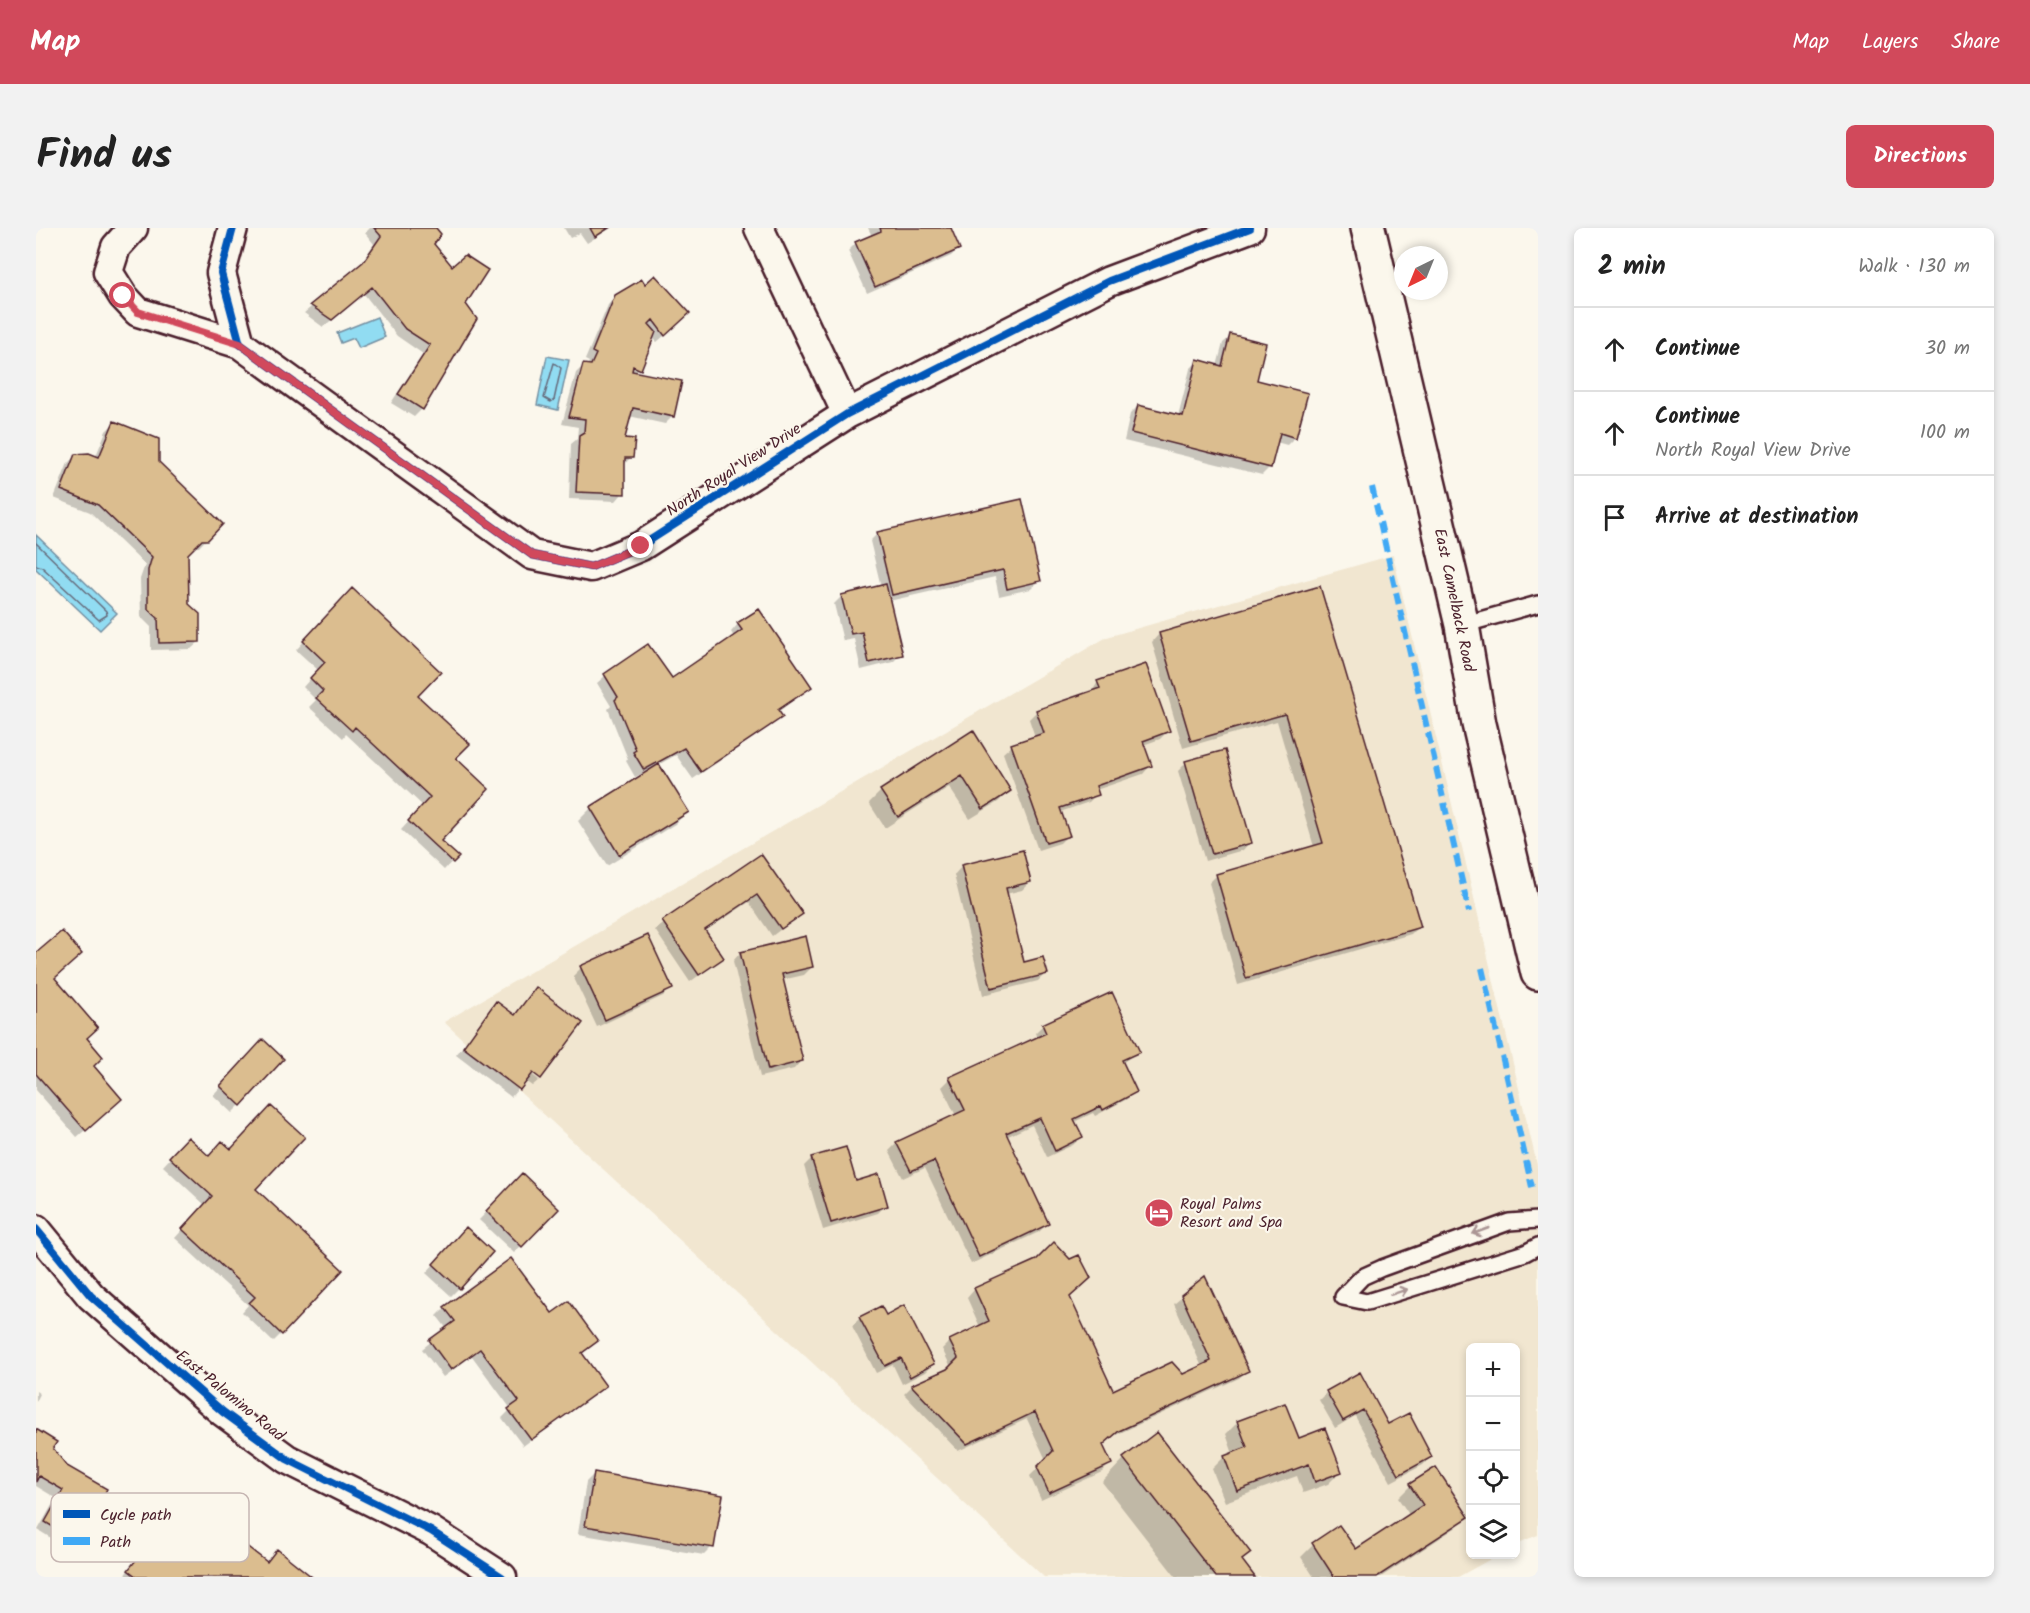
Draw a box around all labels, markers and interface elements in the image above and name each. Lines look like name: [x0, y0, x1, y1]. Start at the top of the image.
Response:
text: Map: [30, 20, 81, 65]
text: Map: [1792, 26, 1829, 59]
text: Layers: [1862, 26, 1918, 59]
text: Share: [1951, 26, 2000, 59]
text: Find us: [36, 123, 172, 190]
button: Directions: [1846, 125, 1994, 188]
north arrow: [1394, 246, 1448, 300]
text: 2 min: [1598, 246, 1666, 288]
text: Walk · 130 m: [1858, 251, 1970, 283]
route start: [109, 282, 135, 308]
text: Continue: [1655, 332, 1740, 367]
icon: ahead: [1598, 333, 1631, 366]
text: 30 m: [1925, 333, 1970, 365]
text: Continue: [1655, 400, 1740, 435]
street label: North Royal View Drive: [662, 417, 806, 523]
icon: ahead: [1598, 417, 1631, 450]
text: 100 m: [1920, 417, 1970, 449]
text: North Royal View Drive: [1655, 435, 1851, 467]
text: Arrive at destination: [1655, 500, 1858, 535]
icon: arrive: [1598, 501, 1631, 534]
street label: East Camelback Road: [1427, 526, 1482, 675]
route end: [627, 532, 653, 558]
place label: Royal Palms Resort and Spa: [1180, 1192, 1283, 1235]
hotel icon: Royal Palms Resort and Spa: [1143, 1197, 1175, 1229]
one-way arrow: [1472, 1227, 1491, 1238]
one-way arrow: [1389, 1286, 1408, 1297]
map controls: [1466, 1343, 1520, 1559]
button: +: [1466, 1343, 1520, 1397]
street label: East Palomino Road: [170, 1344, 291, 1449]
button: −: [1466, 1397, 1520, 1451]
button: locate: [1466, 1451, 1520, 1505]
legend: [51, 1493, 249, 1562]
text: Cycle path: [100, 1503, 172, 1528]
button: layers: [1466, 1505, 1520, 1559]
text: Path: [100, 1530, 131, 1555]

